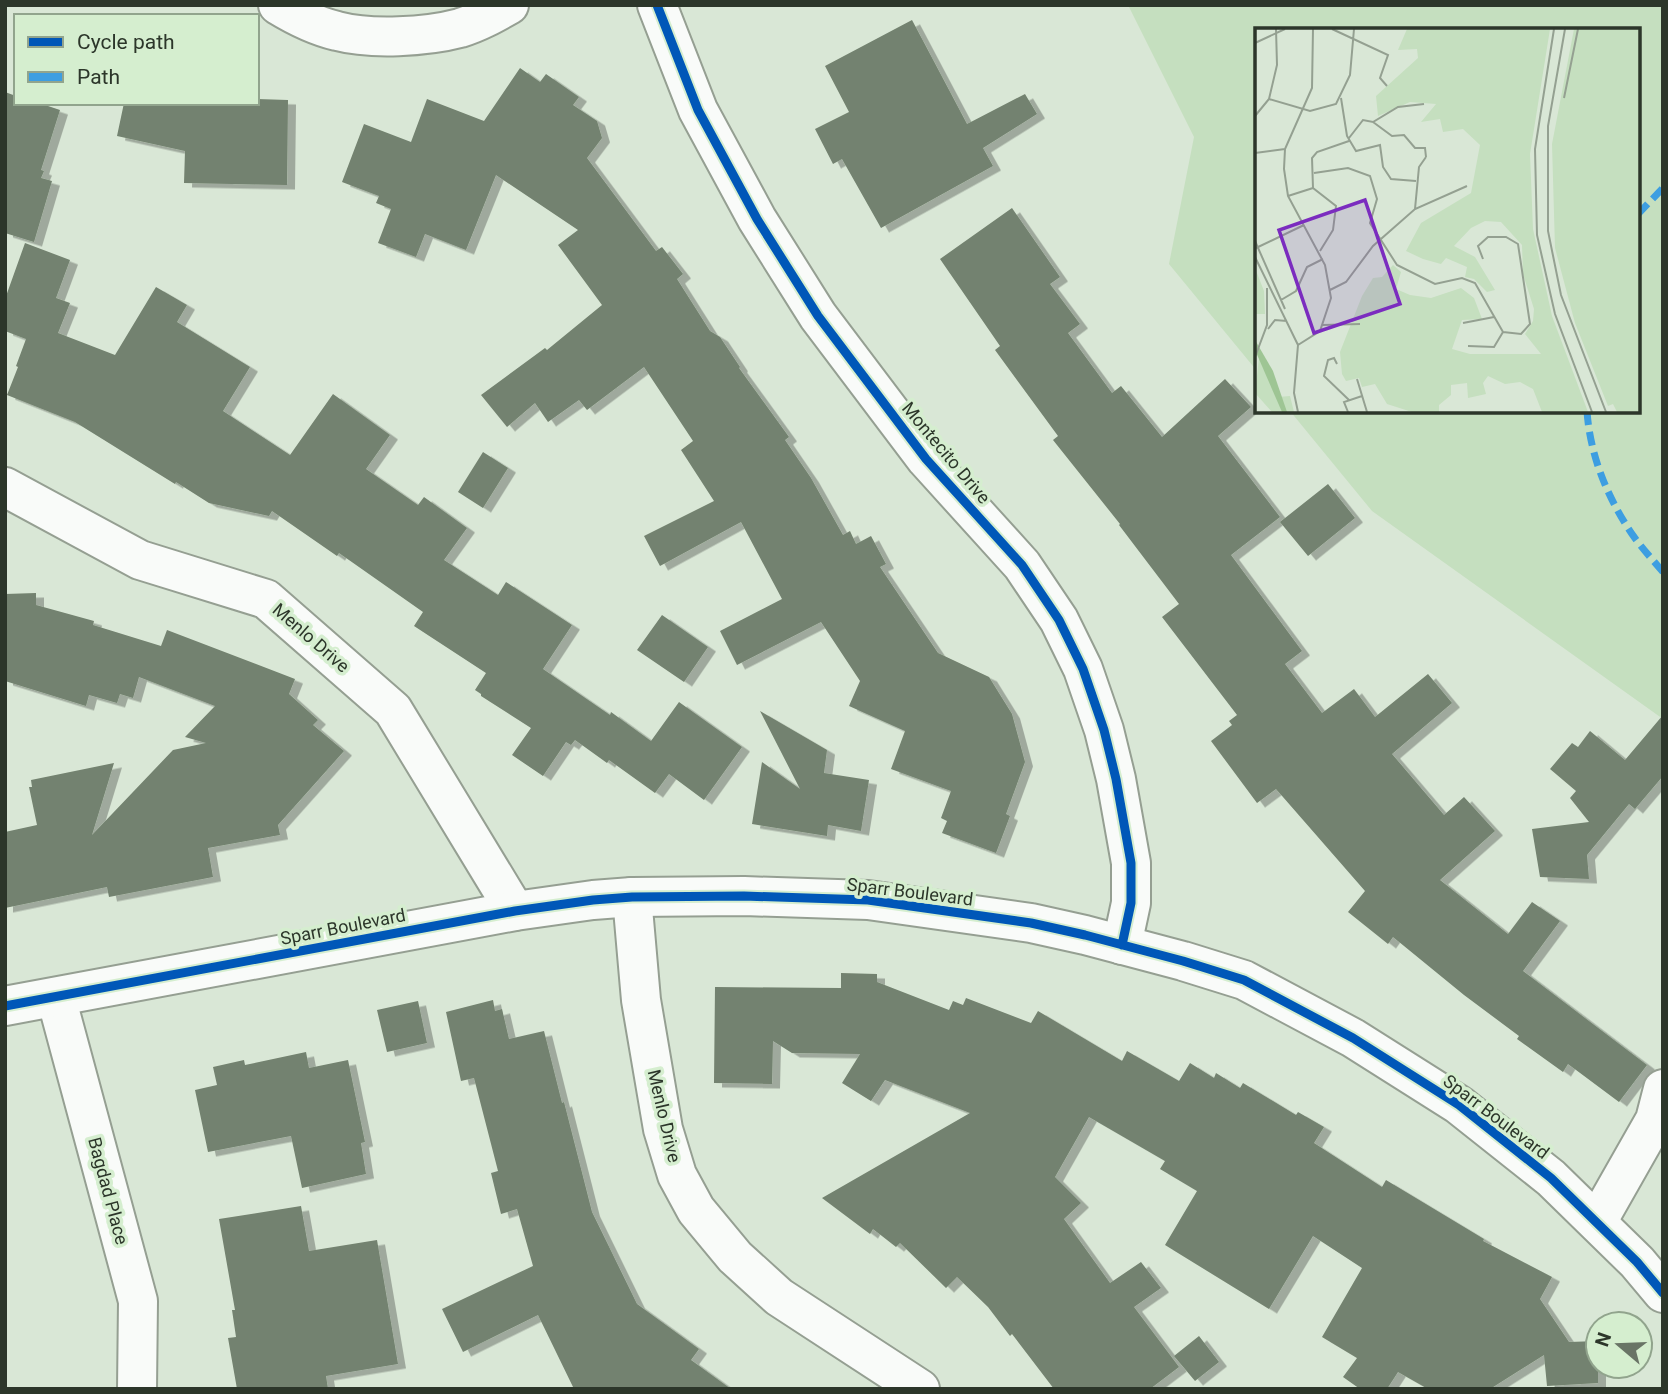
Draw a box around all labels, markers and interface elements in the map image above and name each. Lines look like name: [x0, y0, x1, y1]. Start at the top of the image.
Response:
legend: [14, 14, 259, 105]
inset map: [1255, 28, 1640, 413]
text: Cycle path: [77, 30, 175, 54]
text: Path: [77, 65, 120, 89]
street label: Montecito Drive: [898, 398, 995, 508]
street label: Menlo Drive: [269, 599, 354, 677]
street label: Sparr Boulevard: [846, 873, 974, 910]
street label: Sparr Boulevard: [279, 904, 407, 949]
street label: Menlo Drive: [644, 1067, 685, 1164]
street label: Sparr Boulevard: [1439, 1070, 1553, 1163]
street label: Bagdad Place: [84, 1135, 133, 1247]
north arrow: [1584, 1310, 1654, 1380]
text: N: [1590, 1330, 1616, 1350]

